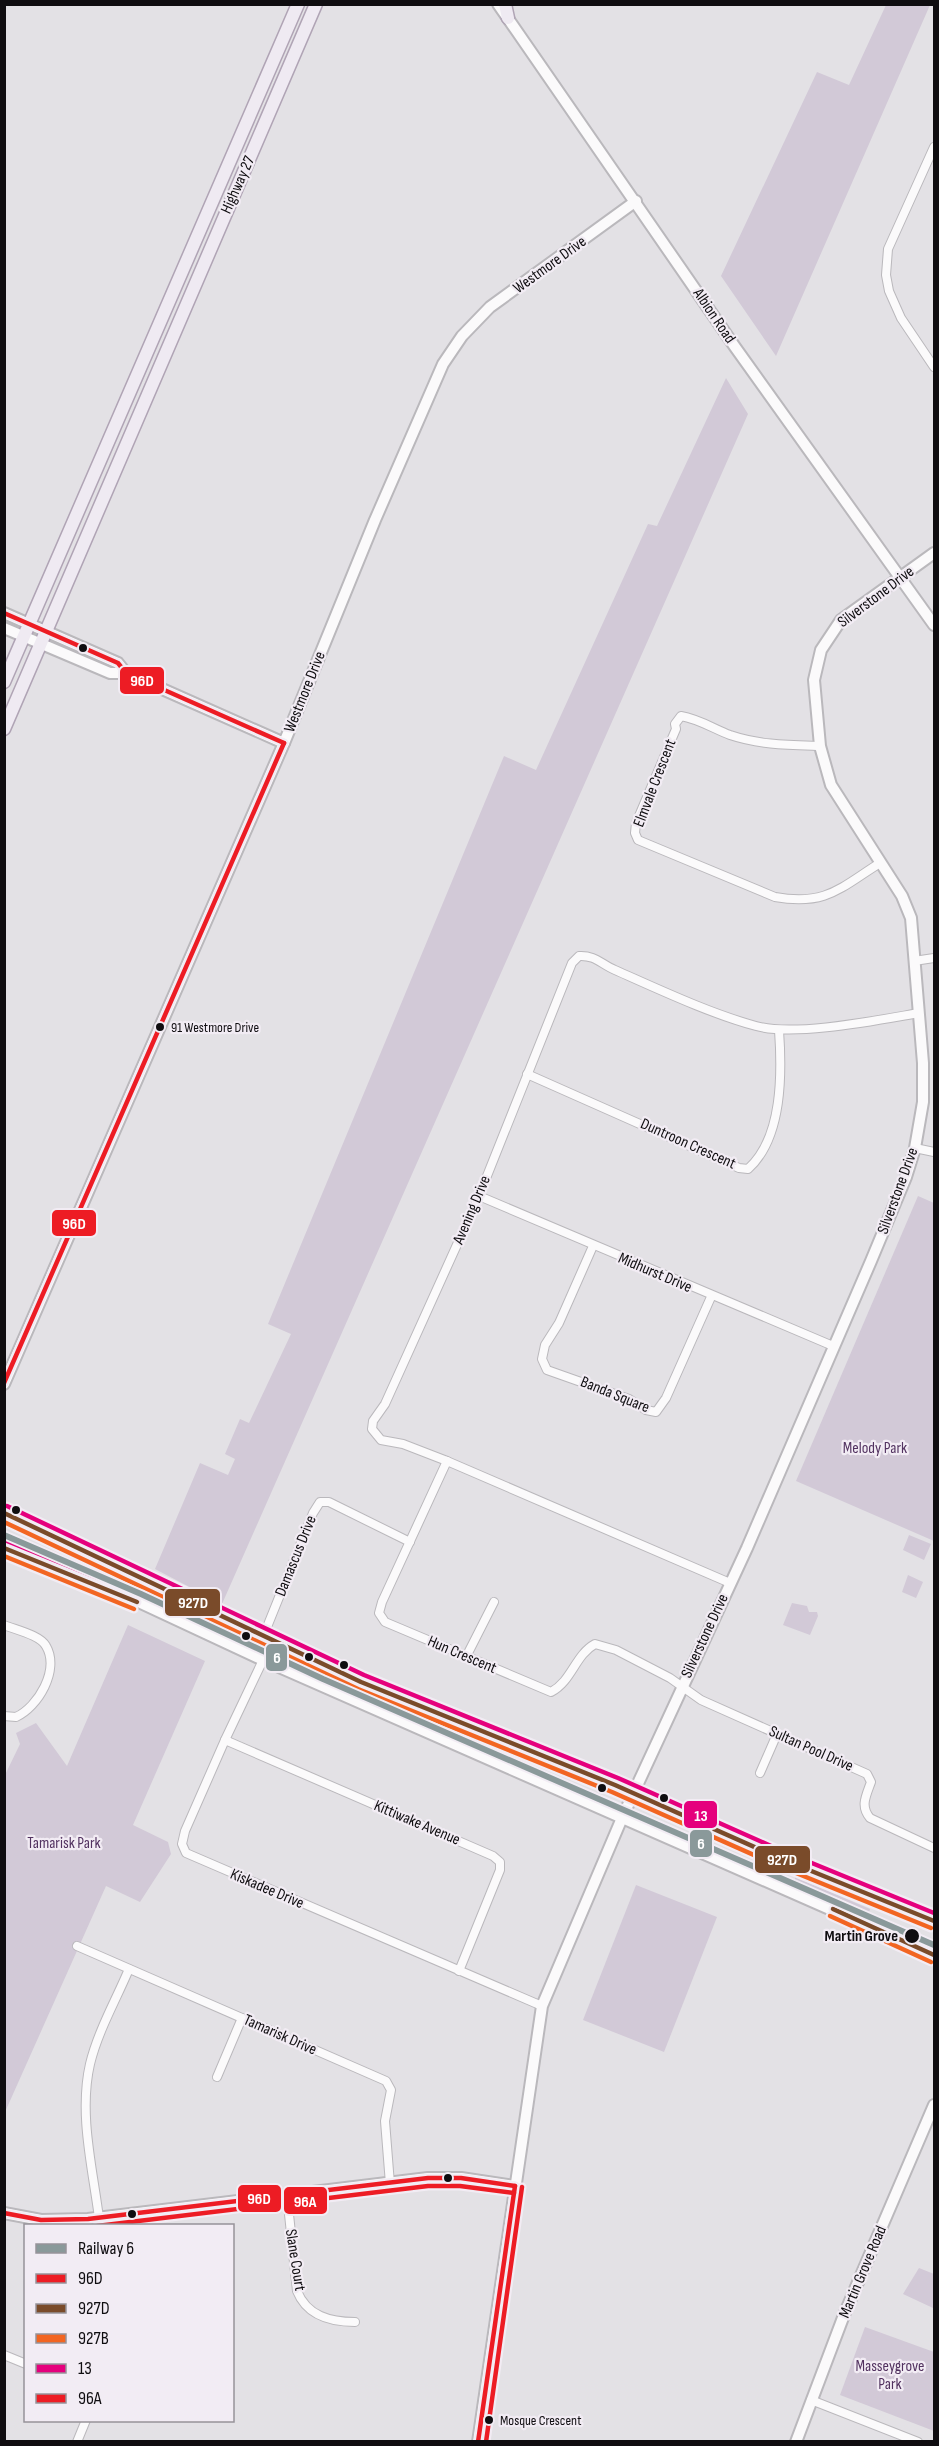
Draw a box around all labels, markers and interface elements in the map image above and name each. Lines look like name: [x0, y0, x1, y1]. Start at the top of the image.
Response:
street label: Highway 27: [217, 153, 259, 217]
street label: Westmore Drive: [510, 232, 590, 298]
street label: Albion Road: [688, 284, 739, 347]
street label: Silverstone Drive: [834, 562, 918, 632]
unlabelled marker: [77, 642, 89, 654]
street label: Westmore Drive: [280, 649, 330, 735]
line badge: 96D: [119, 666, 165, 695]
text: 96D: [130, 672, 154, 691]
street label: Elmvale Crescent: [630, 736, 681, 830]
place label: 91 Westmore Drive: [171, 1019, 259, 1036]
marker: 91 Westmore Drive: [154, 1021, 166, 1033]
street label: Duntroon Crescent: [637, 1115, 739, 1174]
street label: Silverstone Drive: [874, 1145, 922, 1237]
street label: Avening Drive: [449, 1173, 495, 1248]
line badge: 96D: [51, 1209, 97, 1237]
text: 96D: [62, 1215, 86, 1234]
street label: Midhurst Drive: [615, 1249, 695, 1297]
street label: Banda Square: [578, 1373, 652, 1417]
park label: Melody Park: [843, 1439, 907, 1458]
unlabelled marker: [10, 1504, 22, 1516]
street label: Damascus Drive: [271, 1513, 321, 1599]
line badge: 927D: [164, 1588, 221, 1617]
street label: Silverstone Drive: [677, 1591, 733, 1681]
text: 927D: [178, 1594, 208, 1613]
unlabelled marker: [240, 1630, 252, 1642]
street label: Hun Crescent: [425, 1632, 499, 1678]
line badge: 6: [265, 1643, 288, 1672]
text: 6: [273, 1649, 281, 1668]
unlabelled marker: [303, 1651, 315, 1663]
unlabelled marker: [338, 1659, 350, 1671]
street label: Sultan Pool Drive: [766, 1722, 856, 1776]
unlabelled marker: [596, 1782, 608, 1794]
unlabelled marker: [658, 1792, 670, 1804]
street label: Kittiwake Avenue: [371, 1796, 463, 1850]
line badge: 13: [683, 1800, 718, 1829]
text: 13: [694, 1807, 708, 1826]
line badge: 6: [689, 1829, 713, 1858]
park label: Tamarisk Park: [27, 1834, 101, 1853]
text: 6: [697, 1835, 705, 1854]
line badge: 927D: [754, 1845, 811, 1874]
text: 927D: [767, 1851, 797, 1870]
street label: Kiskadee Drive: [227, 1865, 307, 1913]
place label: Martin Grove: [825, 1927, 898, 1946]
marker: Martin Grove: [903, 1927, 921, 1945]
street label: Tamarisk Drive: [241, 2010, 319, 2060]
unlabelled marker: [442, 2172, 454, 2184]
line badge: 96D: [237, 2184, 282, 2213]
line badge: 96A: [283, 2186, 328, 2215]
text: 96D: [247, 2190, 271, 2209]
text: 96A: [294, 2193, 317, 2212]
unlabelled marker: [126, 2208, 138, 2220]
street label: Martin Grove Road: [835, 2223, 891, 2321]
legend: [24, 2224, 234, 2422]
street label: Slane Court: [281, 2228, 309, 2292]
text: Railway 6: [78, 2238, 134, 2259]
text: 96D: [78, 2268, 103, 2289]
text: 927D: [78, 2298, 110, 2319]
text: 927B: [78, 2328, 109, 2349]
park label: Masseygrove Park: [856, 2357, 924, 2394]
text: 13: [78, 2358, 92, 2379]
text: 96A: [78, 2388, 102, 2409]
place label: Mosque Crescent: [500, 2412, 581, 2429]
marker: Mosque Crescent: [483, 2414, 495, 2426]

